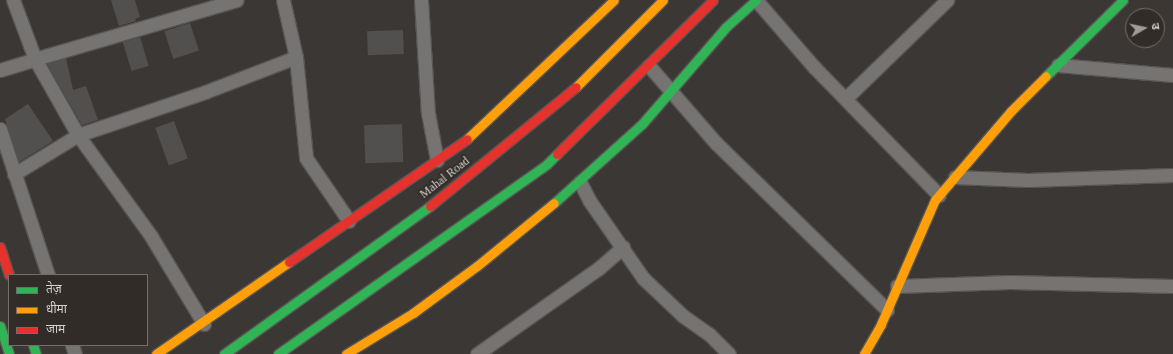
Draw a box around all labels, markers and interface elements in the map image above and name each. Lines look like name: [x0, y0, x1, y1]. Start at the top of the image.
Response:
north arrow: [1125, 8, 1165, 48]
text: उ: [1149, 22, 1162, 30]
street label: Mahal Road: [417, 154, 473, 202]
legend: [8, 274, 148, 346]
text: तेज़: [46, 282, 62, 296]
text: धीमा: [46, 302, 67, 316]
text: जाम: [46, 322, 65, 336]

